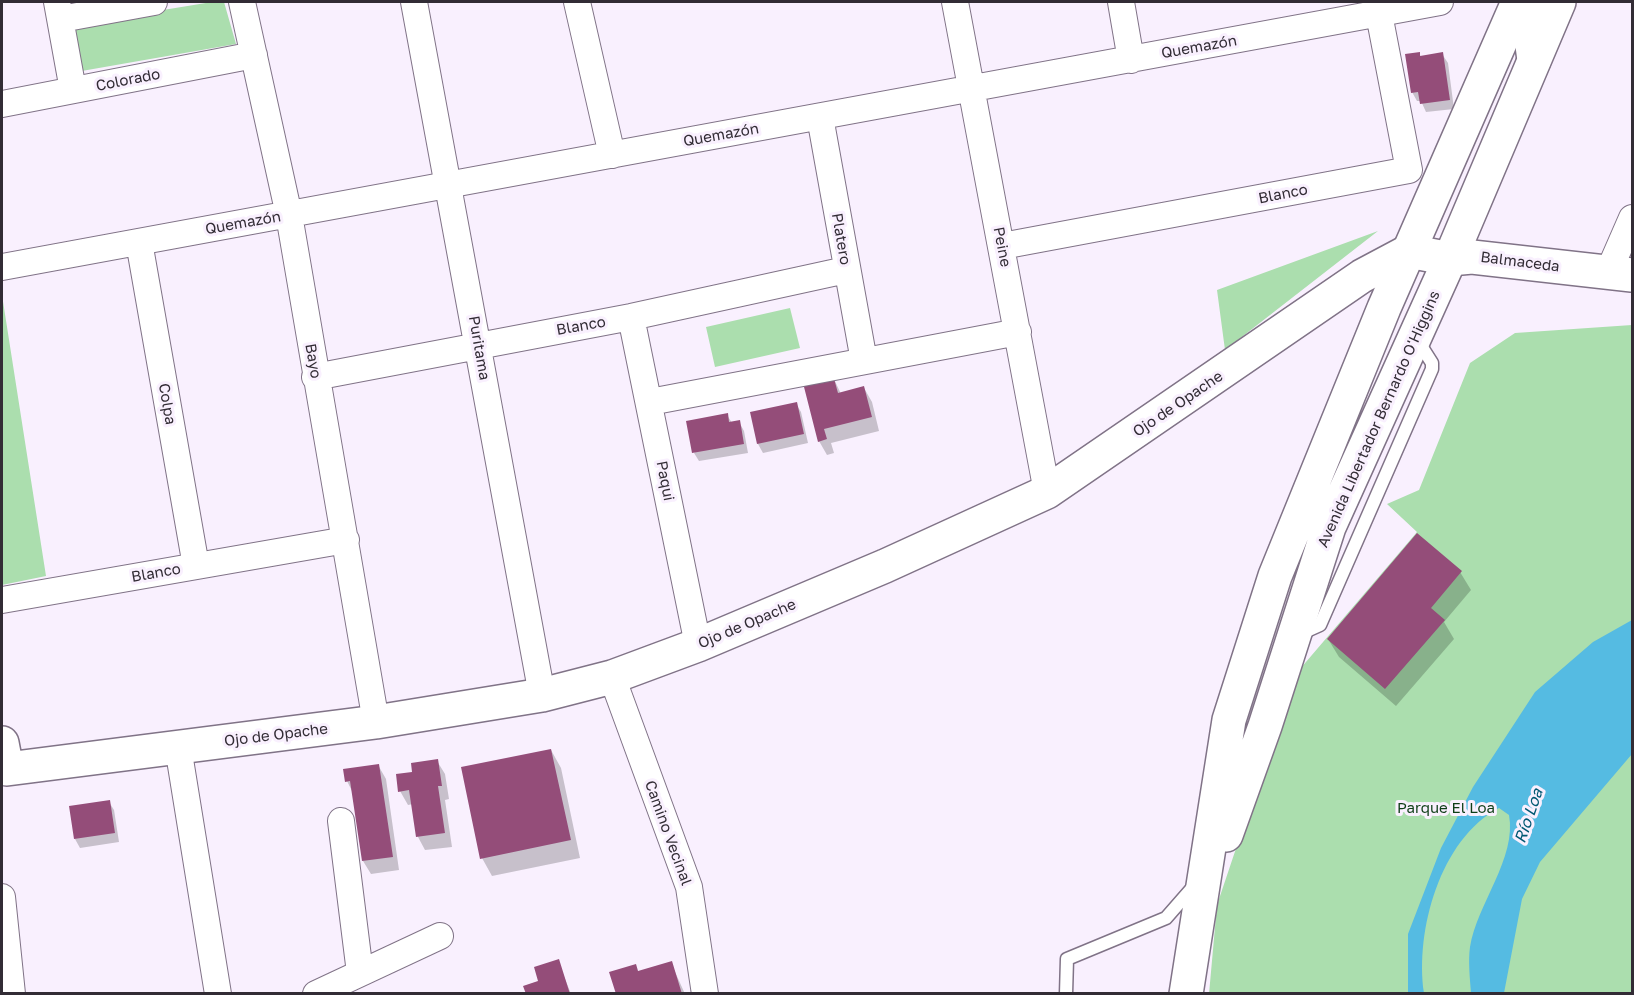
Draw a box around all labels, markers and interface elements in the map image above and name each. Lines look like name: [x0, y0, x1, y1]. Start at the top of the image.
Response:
street label: Quemazón: [1160, 31, 1238, 63]
street label: Colorado: [94, 65, 162, 95]
street label: Quemazón: [682, 119, 760, 151]
street label: Blanco: [1257, 180, 1309, 208]
street label: Quemazón: [204, 207, 282, 239]
street label: Platero: [828, 212, 854, 266]
street label: Peine: [989, 225, 1015, 269]
street label: Balmaceda: [1479, 248, 1561, 276]
street label: Avenida Libertador Bernardo O'Higgins: [1314, 288, 1444, 550]
street label: Blanco: [555, 313, 607, 339]
street label: Puritama: [464, 314, 494, 382]
street label: Bayo: [301, 342, 325, 380]
street label: Ojo de Opache: [1130, 367, 1226, 441]
street label: Colpa: [155, 382, 179, 426]
street label: Paqui: [652, 459, 678, 503]
street label: Blanco: [130, 560, 182, 586]
street label: Ojo de Opache: [695, 595, 799, 653]
street label: Ojo de Opache: [223, 720, 329, 750]
street label: Camino Vecinal: [641, 778, 695, 888]
water label: Río Loa: [1511, 786, 1547, 846]
park label: Parque El Loa: [1397, 799, 1495, 817]

